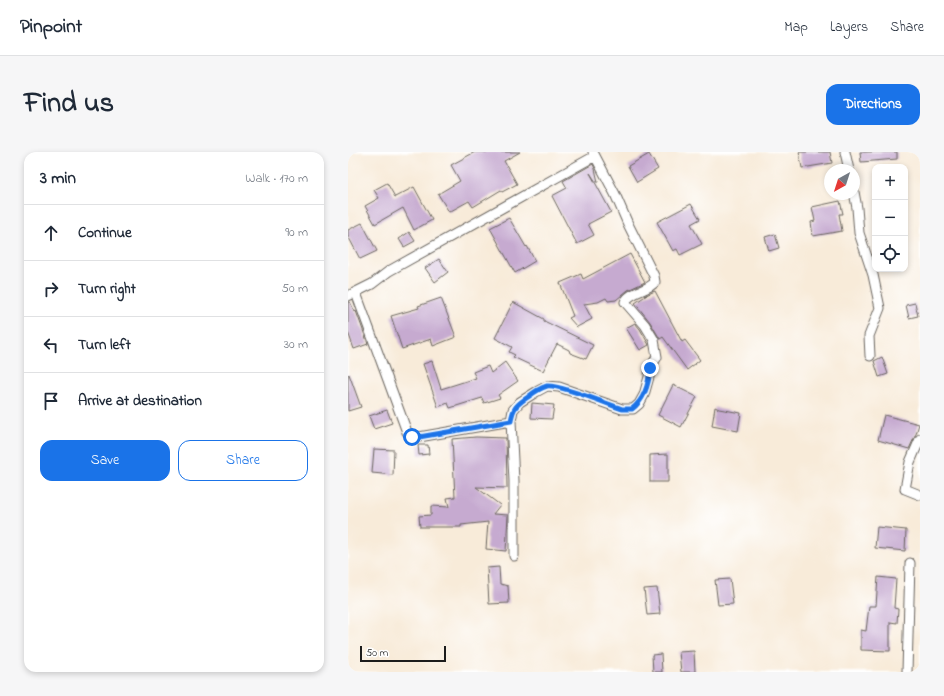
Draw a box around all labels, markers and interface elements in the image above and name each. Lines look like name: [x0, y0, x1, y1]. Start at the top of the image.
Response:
text: Pinpoint: [20, 14, 82, 41]
text: Map: [784, 17, 808, 38]
text: Layers: [830, 17, 868, 38]
text: Share: [890, 17, 924, 38]
text: Find us: [24, 84, 114, 125]
button: Directions: [826, 84, 920, 125]
north arrow: [824, 164, 860, 200]
map controls: [872, 164, 908, 272]
button: +: [872, 164, 908, 200]
text: 3 min: [40, 166, 76, 191]
text: Walk · 170 m: [245, 169, 308, 188]
button: −: [872, 200, 908, 236]
icon: ahead: [40, 222, 62, 244]
text: Continue: [78, 222, 132, 244]
text: 90 m: [285, 223, 308, 242]
button: locate: [872, 236, 908, 272]
icon: right: [40, 278, 62, 300]
text: Turn right: [78, 278, 136, 300]
text: 50 m: [282, 279, 308, 298]
icon: left: [40, 334, 62, 356]
text: Turn left: [78, 334, 131, 356]
text: 30 m: [284, 335, 308, 354]
route end: [641, 359, 659, 377]
icon: arrive: [40, 390, 62, 412]
text: Arrive at destination: [78, 390, 202, 412]
route start: [403, 428, 421, 446]
button: Save: [40, 440, 170, 481]
button: Share: [178, 440, 308, 481]
scale bar: [360, 644, 446, 663]
text: 50 m: [366, 645, 388, 661]

